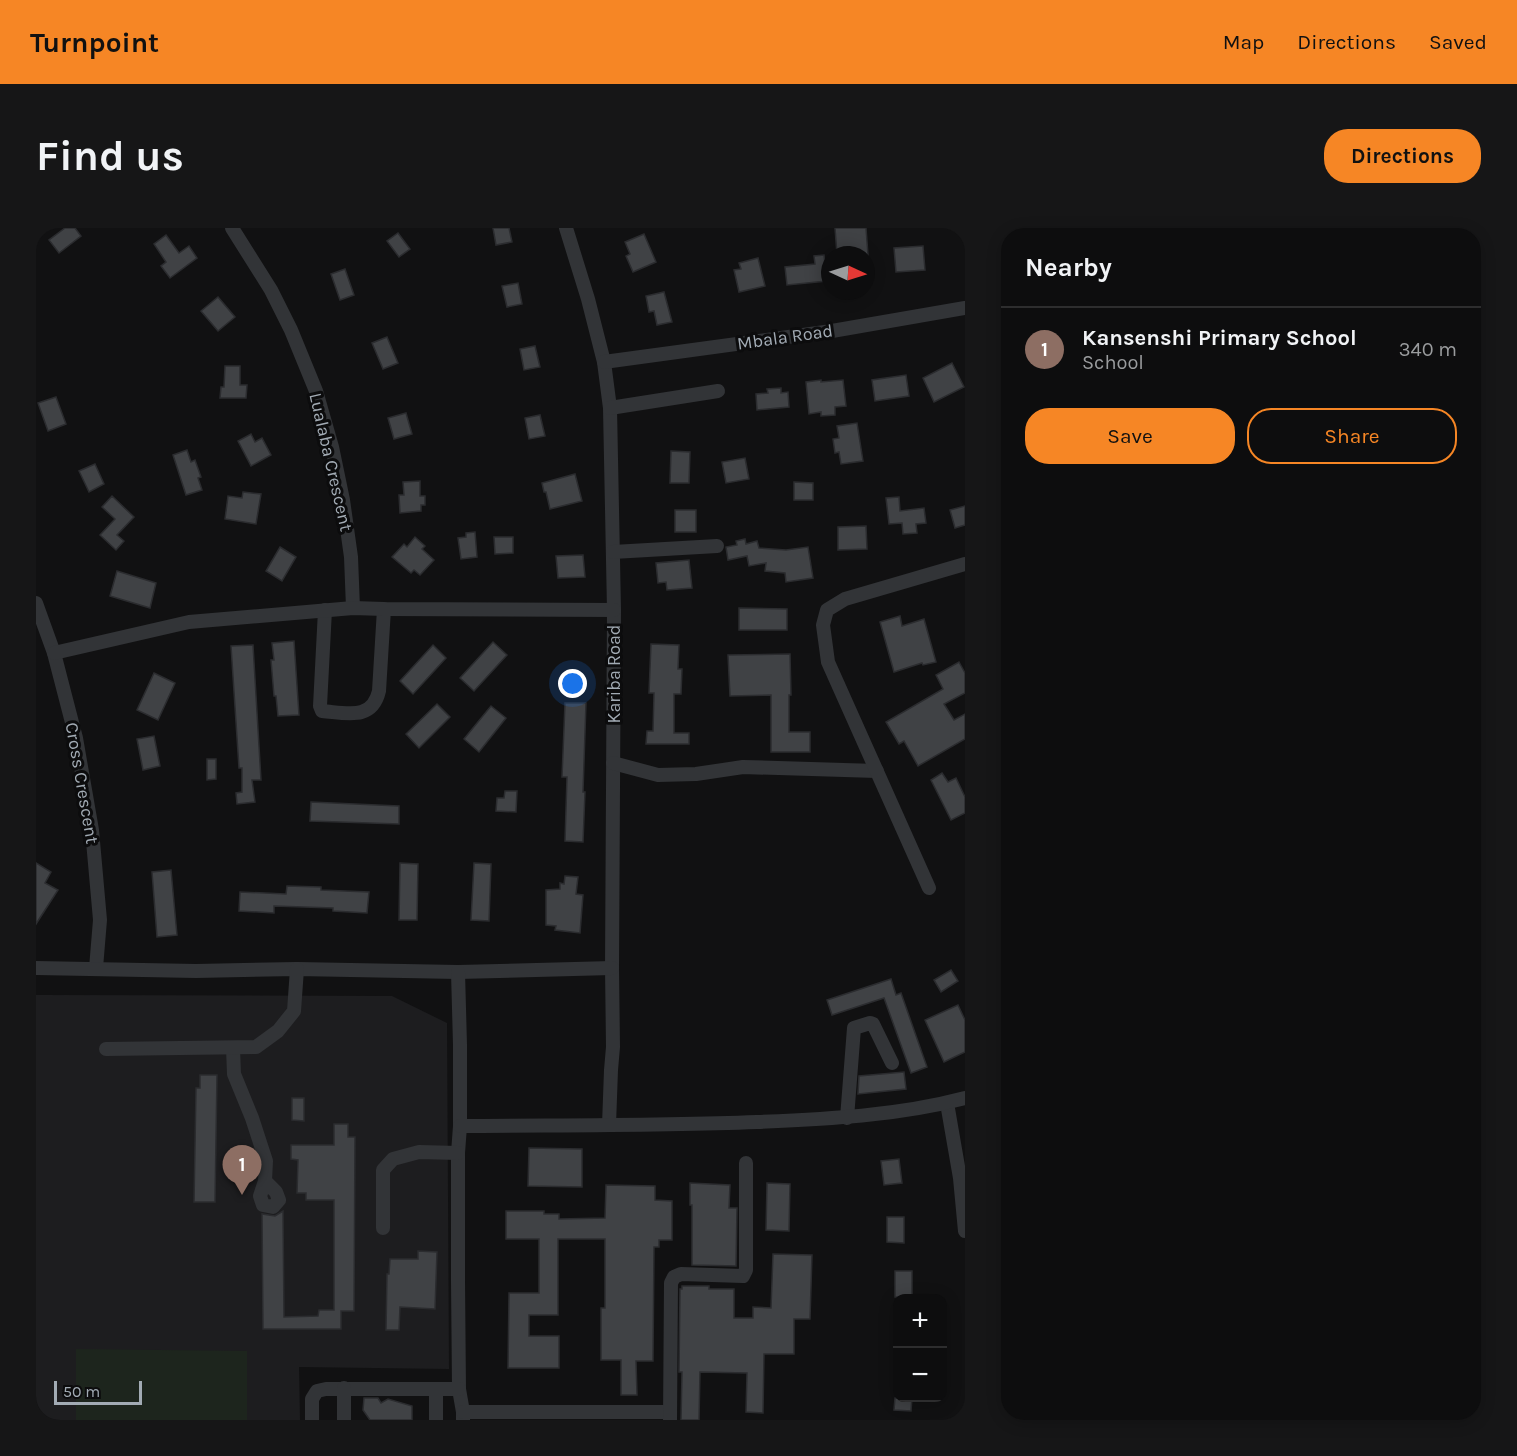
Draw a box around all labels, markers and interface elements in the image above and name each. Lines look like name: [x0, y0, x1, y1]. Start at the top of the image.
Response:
text: Turnpoint: [30, 26, 159, 59]
text: Map: [1223, 30, 1264, 54]
text: Directions: [1297, 30, 1396, 54]
text: Saved: [1429, 30, 1487, 54]
button: Directions: [1324, 129, 1481, 183]
text: Find us: [36, 131, 184, 181]
north arrow: [821, 246, 875, 300]
text: Nearby: [1025, 252, 1112, 283]
street label: Mbala Road: [736, 319, 834, 355]
text: Kansenshi Primary School: [1082, 325, 1357, 351]
text: 1: [1041, 338, 1048, 361]
text: 340 m: [1399, 338, 1457, 361]
text: School: [1082, 351, 1144, 374]
street label: Lualaba Crescent: [304, 391, 358, 534]
button: Save: [1025, 408, 1235, 464]
button: Share: [1247, 408, 1457, 464]
street label: Kariba Road: [603, 624, 625, 724]
your location: [558, 669, 587, 698]
street label: Cross Crescent: [60, 721, 104, 846]
pin: 1: [222, 1146, 262, 1195]
map controls: [893, 1294, 947, 1402]
button: +: [893, 1294, 947, 1348]
button: −: [893, 1348, 947, 1402]
scale bar: [54, 1378, 142, 1406]
text: 50 m: [63, 1382, 100, 1401]

